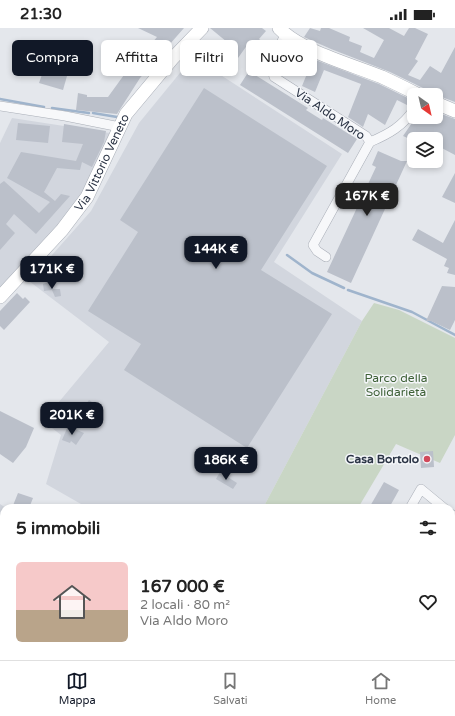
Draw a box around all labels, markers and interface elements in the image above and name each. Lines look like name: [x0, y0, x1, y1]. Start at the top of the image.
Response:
text: 21:30: [20, 5, 62, 23]
chip: Compra: [12, 40, 93, 76]
chip: Affitta: [101, 40, 172, 76]
chip: Filtri: [180, 40, 238, 76]
chip: Nuovo: [246, 40, 317, 76]
street label: Via Aldo Moro: [292, 85, 368, 143]
north arrow: [407, 88, 443, 124]
map controls: [407, 88, 443, 168]
street label: Via Vittorio Veneto: [72, 112, 132, 214]
button: layers: [407, 132, 443, 168]
pin: 167K €: [334, 183, 400, 217]
text: 167K €: [344, 188, 390, 204]
pin: 144K €: [183, 236, 249, 270]
text: 144K €: [193, 241, 239, 257]
pin: 171K €: [19, 256, 85, 290]
text: 171K €: [29, 261, 75, 277]
park label: Parco della Solidarietà: [365, 371, 427, 399]
pin: 201K €: [39, 402, 105, 436]
text: 201K €: [49, 407, 95, 423]
pin: 186K €: [193, 447, 259, 481]
text: 186K €: [203, 452, 249, 468]
place label: Casa Bortolo: [346, 452, 419, 466]
marker: Casa Bortolo: [422, 454, 432, 464]
icon: filters: [417, 517, 439, 539]
text: 5 immobili: [16, 518, 100, 539]
text: 167 000 €: [140, 576, 225, 597]
icon: home: [48, 578, 96, 626]
icon: heart: [417, 591, 439, 613]
text: 2 locali · 80 m²: [140, 597, 230, 613]
text: Via Aldo Moro: [140, 613, 228, 629]
tab: Mappa: [59, 670, 96, 707]
tab: Salvati: [213, 670, 248, 707]
tab: Home: [365, 670, 396, 707]

